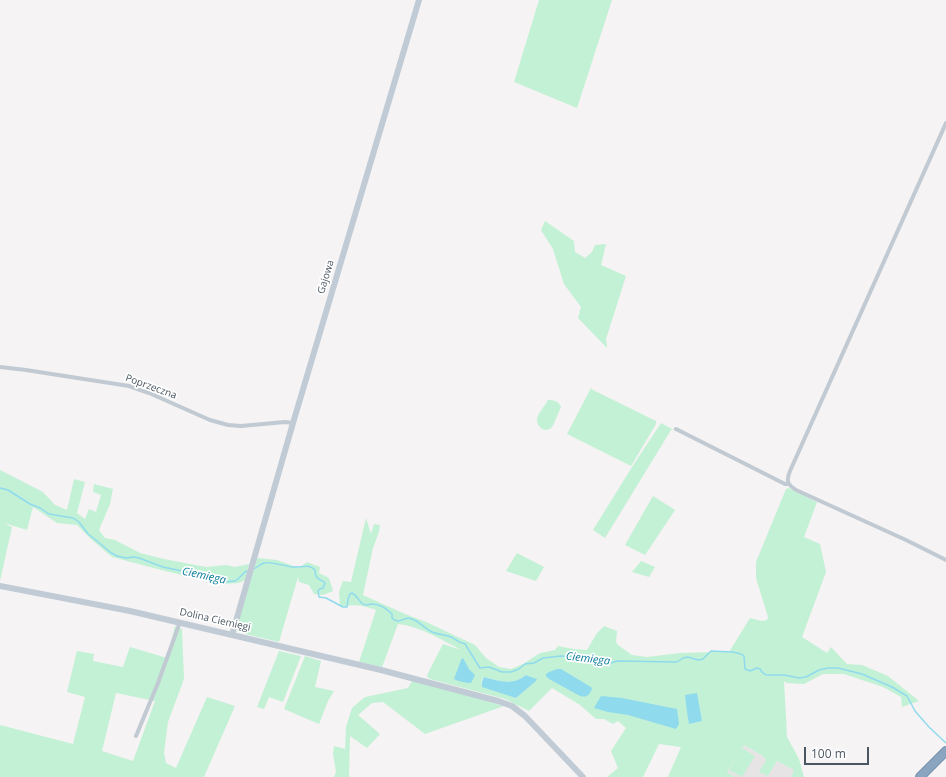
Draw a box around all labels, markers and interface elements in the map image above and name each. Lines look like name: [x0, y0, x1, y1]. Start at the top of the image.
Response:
street label: Gajowa: [315, 259, 337, 295]
street label: Poprzeczna: [124, 372, 178, 402]
water label: Ciemięga: [181, 565, 227, 587]
street label: Dolina Ciemięgi: [178, 606, 252, 634]
water label: Ciemięga: [565, 650, 611, 668]
scale bar: [806, 739, 871, 765]
text: 100 m: [811, 745, 846, 762]

